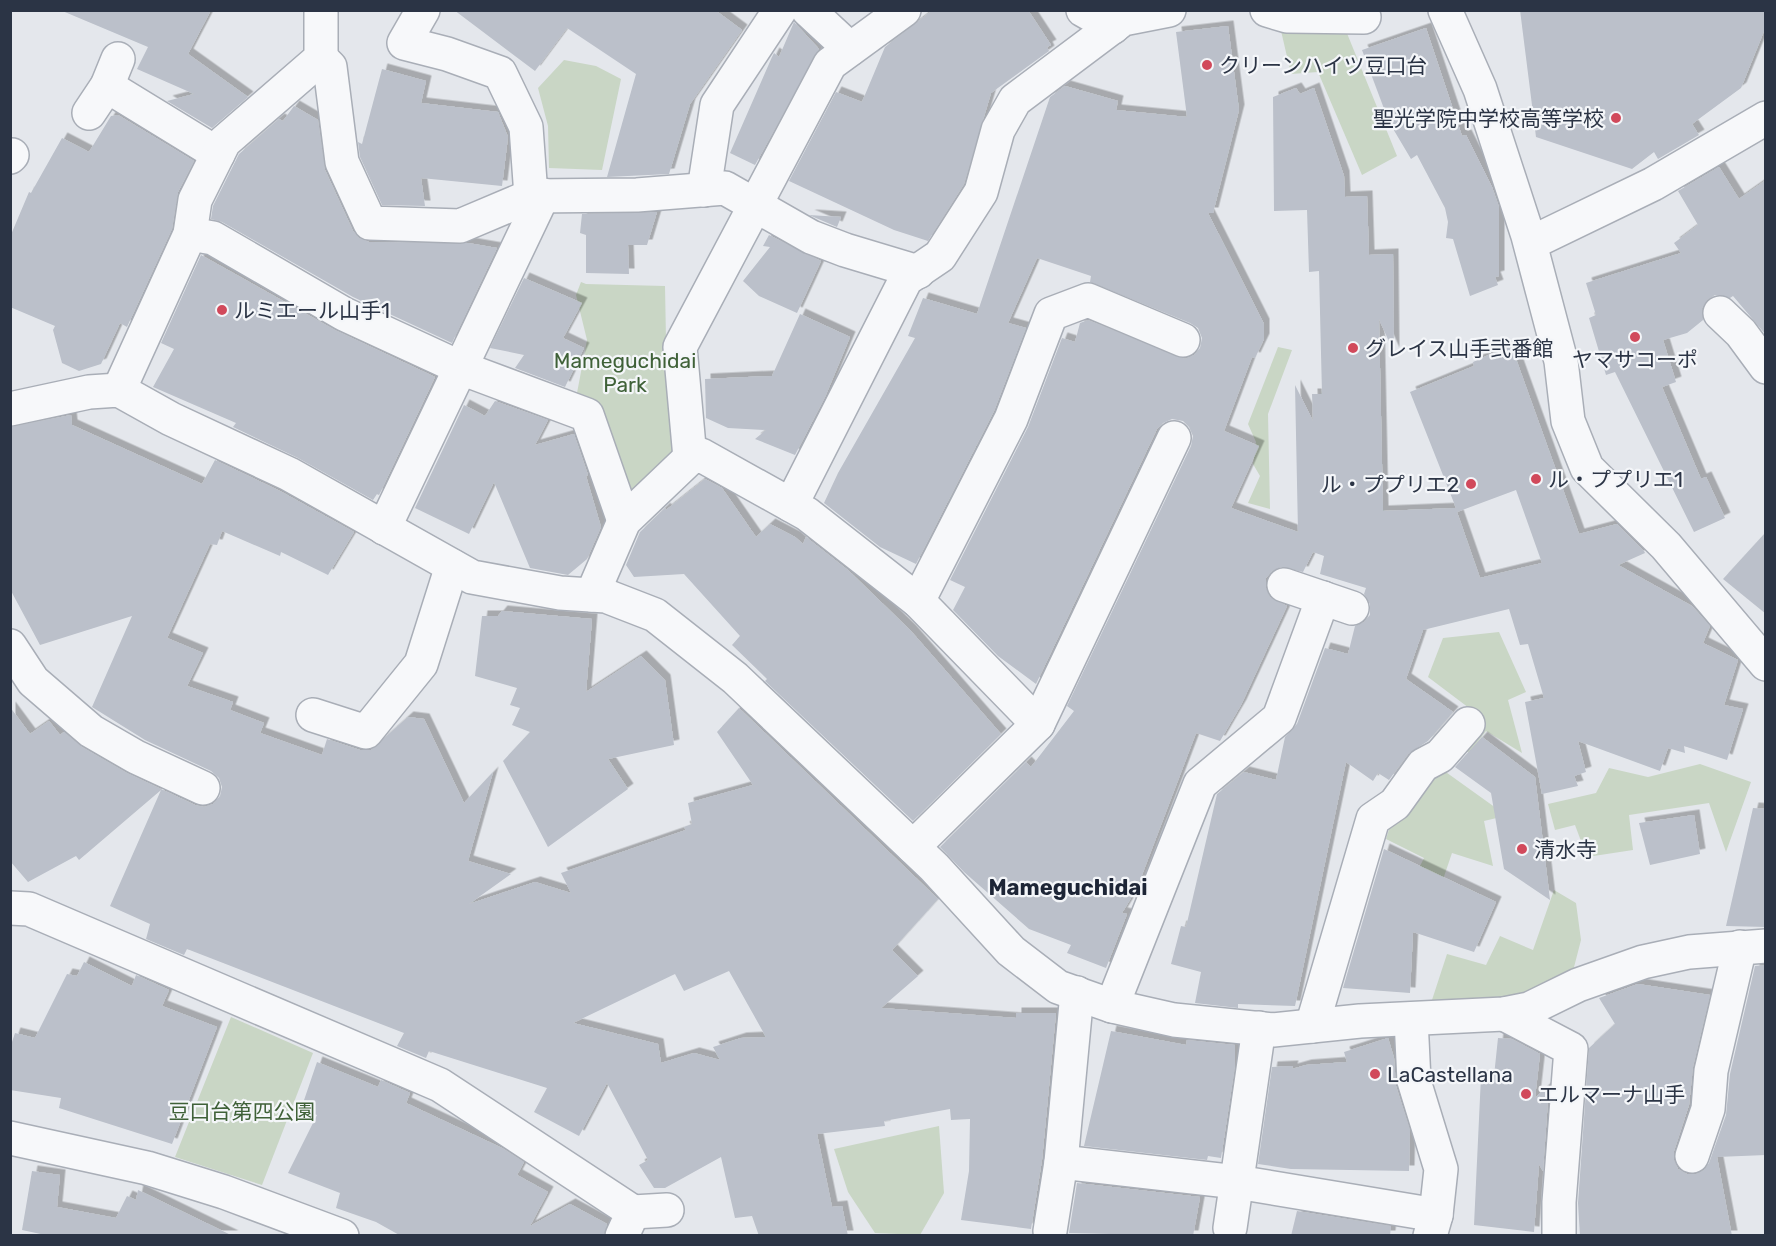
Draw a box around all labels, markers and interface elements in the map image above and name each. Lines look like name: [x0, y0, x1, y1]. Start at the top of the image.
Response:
place label: クリーンハイツ豆口台: [1219, 53, 1428, 78]
marker: クリーンハイツ豆口台: [1200, 58, 1214, 72]
place label: 聖光学院中学校高等学校: [1373, 106, 1604, 131]
marker: 聖光学院中学校高等学校: [1609, 111, 1623, 125]
place label: ルミエール山手1: [234, 298, 390, 323]
marker: ルミエール山手1: [215, 303, 229, 317]
marker: ヤマサコーポ: [1628, 330, 1642, 344]
place label: グレイス山手弐番館: [1365, 336, 1553, 361]
marker: グレイス山手弐番館: [1346, 341, 1360, 355]
place label: ヤマサコーポ: [1572, 347, 1698, 372]
park label: Mameguchidai Park: [554, 348, 696, 397]
place label: ル・ププリエ1: [1548, 467, 1683, 492]
place label: ル・ププリエ2: [1321, 472, 1459, 497]
marker: ル・ププリエ1: [1529, 472, 1543, 486]
marker: ル・ププリエ2: [1464, 477, 1478, 491]
place label: 清水寺: [1534, 837, 1597, 862]
marker: 清水寺: [1515, 842, 1529, 856]
district label: Mameguchidai: [988, 874, 1148, 901]
place label: LaCastellana: [1387, 1062, 1513, 1087]
marker: LaCastellana: [1368, 1067, 1382, 1081]
place label: エルマーナ山手: [1538, 1082, 1685, 1107]
marker: エルマーナ山手: [1519, 1087, 1533, 1101]
park label: 豆口台第四公園: [169, 1099, 316, 1124]

